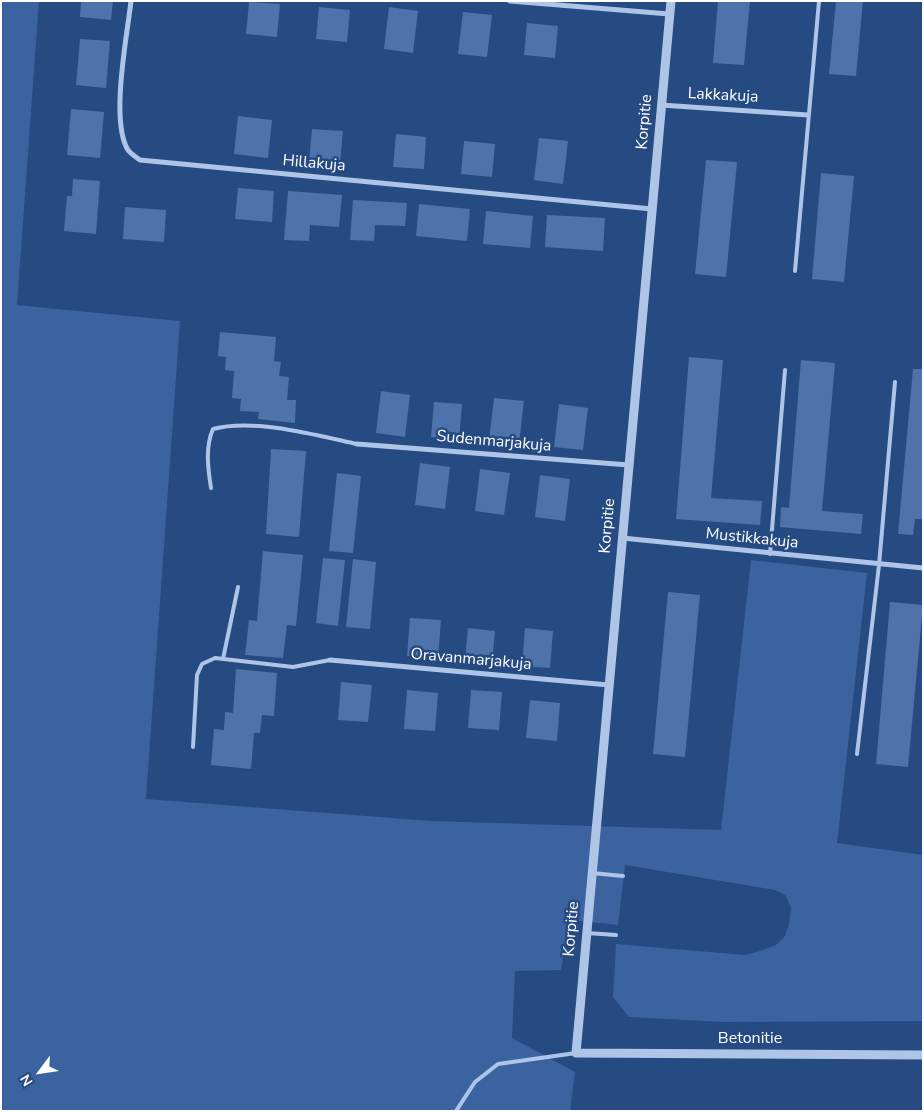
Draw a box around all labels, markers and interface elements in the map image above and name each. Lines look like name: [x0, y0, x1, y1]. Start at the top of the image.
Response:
street label: Lakkakuja: [687, 85, 759, 107]
street label: Korpitie: [633, 94, 657, 150]
street label: Hillakuja: [282, 152, 346, 176]
street label: Sudenmarjakuja: [436, 427, 552, 457]
street label: Korpitie: [596, 498, 620, 554]
street label: Mustikkakuja: [705, 525, 799, 553]
street label: Oravanmarjakuja: [410, 645, 532, 675]
street label: Korpitie: [560, 901, 584, 957]
street label: Betonitie: [718, 1029, 782, 1049]
north arrow: [15, 1047, 65, 1097]
text: N: [16, 1071, 38, 1089]

